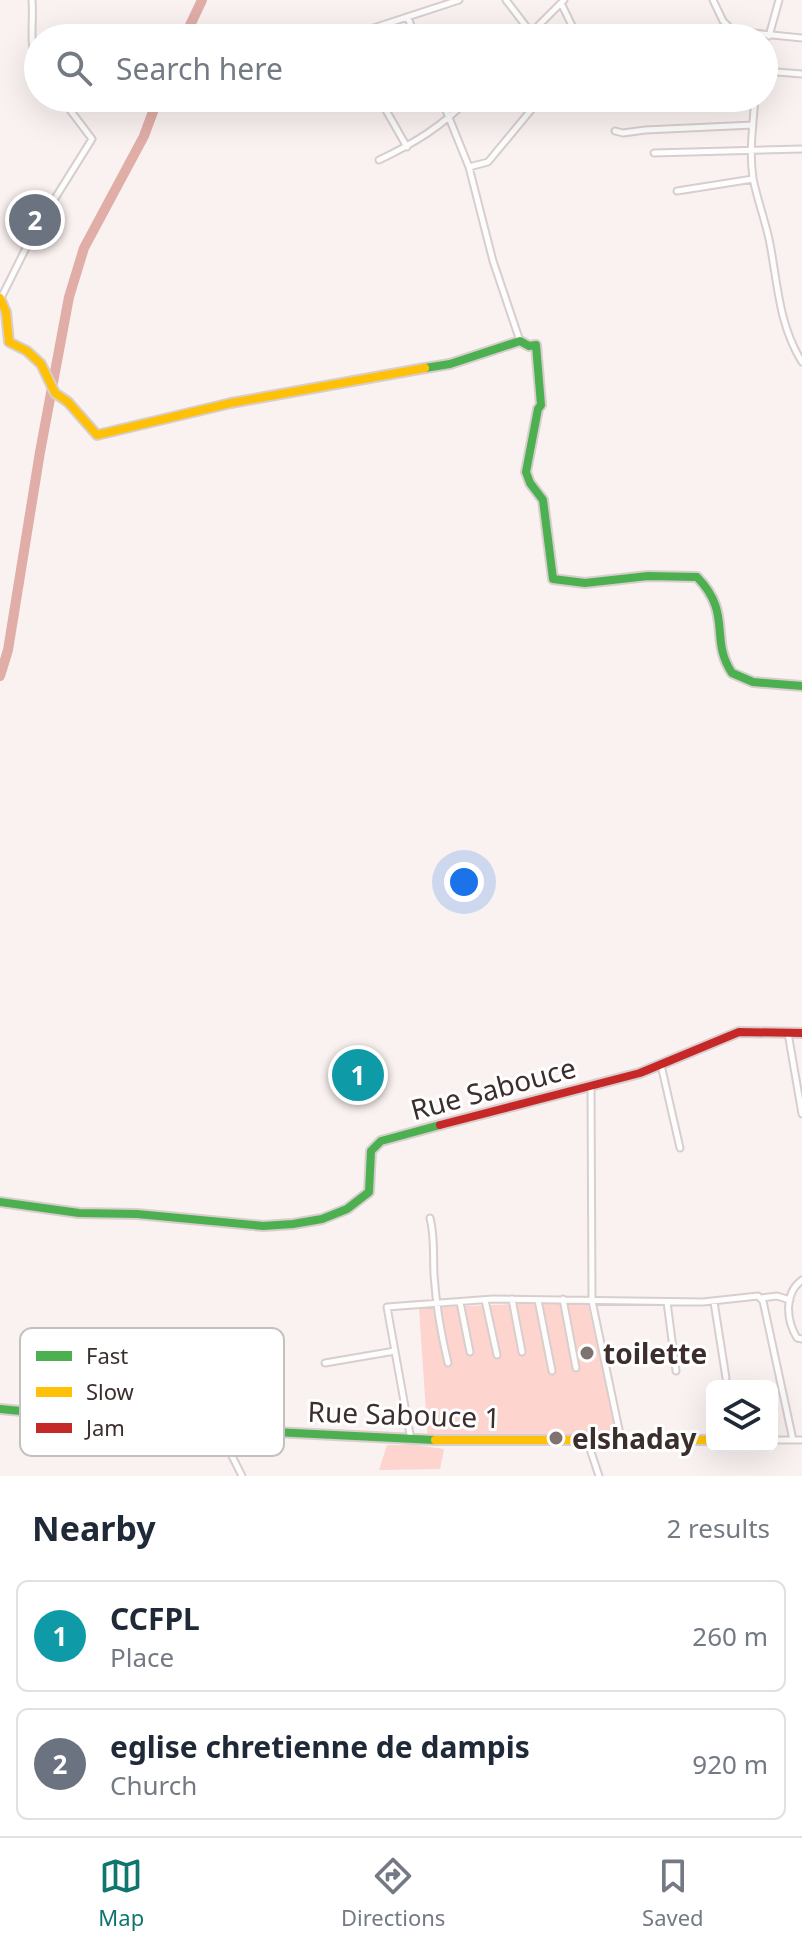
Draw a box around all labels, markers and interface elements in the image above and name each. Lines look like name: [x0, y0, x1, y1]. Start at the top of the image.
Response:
search box: [24, 24, 778, 112]
icon: search: [52, 46, 96, 90]
text: Search here: [116, 48, 283, 89]
pin: 2: [9, 190, 61, 250]
your location: [444, 862, 484, 902]
pin: 1: [332, 1045, 384, 1105]
street label: Rue Sabouce: [406, 1048, 580, 1128]
legend: [20, 1328, 284, 1456]
place label: toilette: [603, 1334, 707, 1372]
text: Fast: [86, 1340, 128, 1370]
marker: toilette: [578, 1344, 596, 1362]
text: Slow: [86, 1376, 135, 1406]
map controls: [706, 1380, 778, 1452]
button: layers: [706, 1380, 778, 1452]
street label: Rue Sabouce 1: [307, 1392, 501, 1436]
text: Jam: [84, 1412, 125, 1442]
place label: elshaday: [572, 1419, 697, 1457]
marker: elshaday: [547, 1429, 565, 1447]
text: Nearby: [32, 1505, 156, 1551]
text: 2 results: [666, 1510, 770, 1546]
text: CCFPL: [110, 1598, 200, 1639]
text: 1: [53, 1618, 67, 1654]
text: 260 m: [692, 1618, 768, 1654]
text: Place: [110, 1639, 174, 1675]
text: eglise chretienne de dampis: [110, 1726, 530, 1767]
text: 2: [53, 1746, 67, 1782]
text: 920 m: [692, 1746, 768, 1782]
text: Church: [110, 1767, 197, 1803]
tab: Map: [98, 1854, 144, 1932]
tab: Directions: [341, 1854, 445, 1932]
tab: Saved: [642, 1854, 704, 1932]

